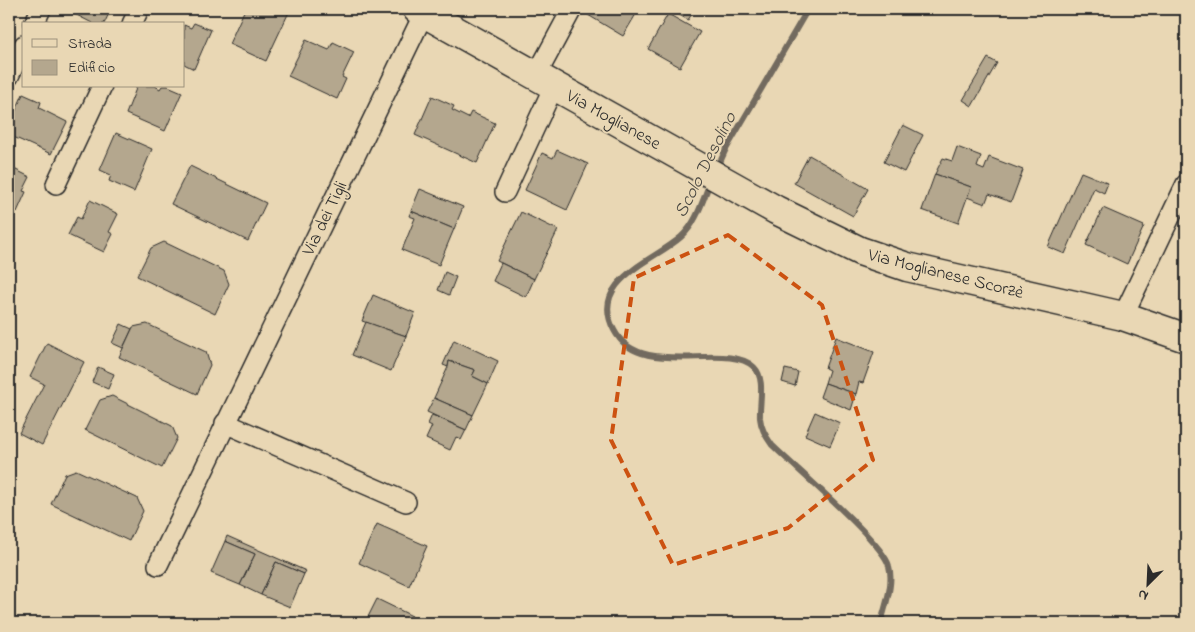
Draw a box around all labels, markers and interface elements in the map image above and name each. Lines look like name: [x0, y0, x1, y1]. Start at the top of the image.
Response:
legend: [22, 22, 185, 88]
text: Strada: [68, 33, 112, 55]
text: Edificio: [68, 57, 115, 79]
street label: Via Moglianese: [560, 84, 666, 159]
water label: Scolo Desolino: [668, 107, 745, 223]
street label: Via dei Tigli: [296, 177, 356, 262]
street label: Via Moglianese Scorzè: [864, 243, 1027, 308]
north arrow: [1122, 560, 1172, 610]
text: N: [1135, 583, 1152, 606]

